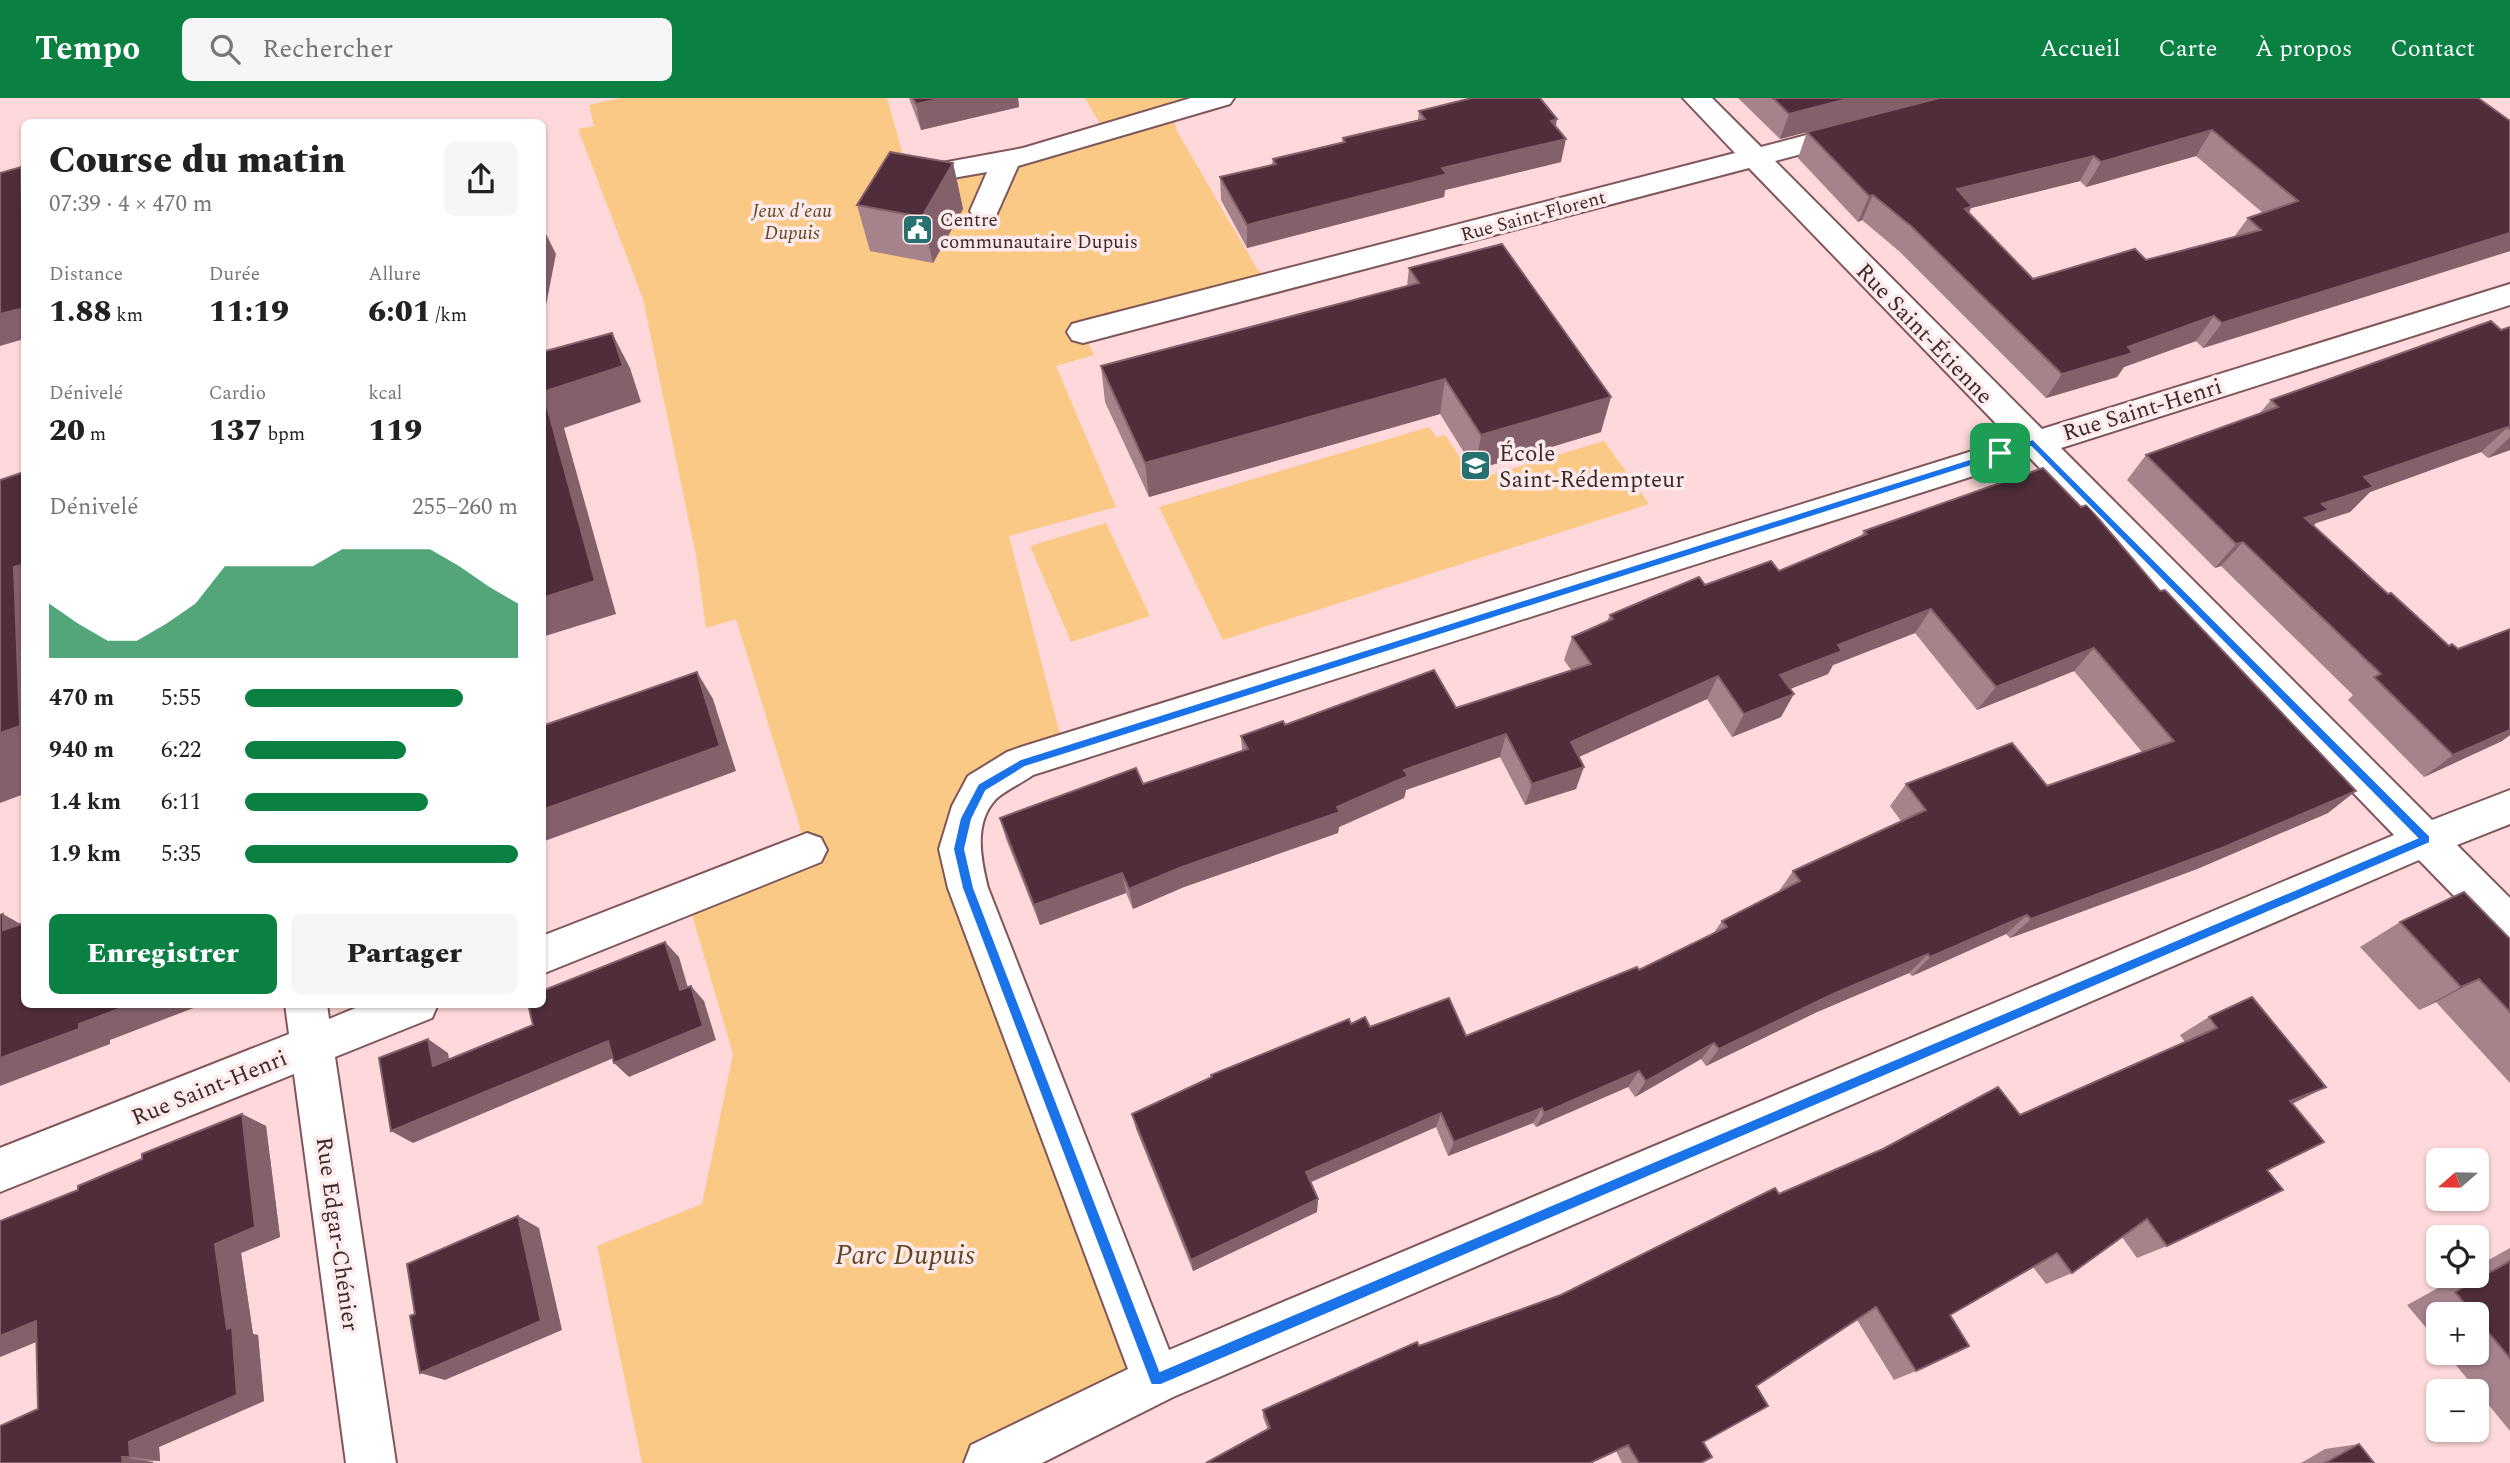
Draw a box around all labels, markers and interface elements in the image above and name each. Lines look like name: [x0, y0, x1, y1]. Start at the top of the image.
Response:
search box: [182, 18, 672, 81]
text: Tempo: [35, 24, 140, 74]
text: Rechercher: [262, 29, 393, 69]
icon: search: [206, 30, 244, 68]
text: Accueil: [2040, 31, 2120, 67]
text: Carte: [2158, 31, 2217, 67]
text: À propos: [2255, 31, 2352, 67]
text: Contact: [2390, 31, 2475, 67]
text: Course du matin: [49, 132, 346, 190]
button: share: [444, 142, 518, 216]
street label: Rue Saint-Florent: [1458, 183, 1609, 250]
text: 07:39 · 4 × 470 m: [49, 187, 213, 222]
park label: Jeux d'eau Dupuis: [750, 197, 832, 248]
place label: Centre communautaire Dupuis: [940, 206, 1138, 257]
public building icon: Centre communautaire Dupuis: [900, 213, 934, 247]
street label: Rue Saint-Étienne: [1847, 255, 2001, 413]
text: Distance: [49, 260, 123, 289]
text: Durée: [209, 260, 260, 289]
text: Allure: [368, 260, 421, 289]
text: 1.88: [49, 289, 111, 335]
text: 11:19: [209, 289, 289, 335]
text: 6:01: [368, 289, 431, 335]
text: km: [111, 301, 143, 330]
text: /km: [431, 301, 467, 330]
street label: Rue Saint-Henri: [2058, 370, 2227, 451]
text: Dénivelé: [49, 379, 123, 408]
text: Cardio: [209, 379, 266, 408]
text: kcal: [368, 379, 402, 408]
text: 20: [49, 408, 85, 454]
text: 137: [209, 408, 263, 454]
text: 119: [368, 408, 422, 454]
text: m: [85, 420, 106, 449]
text: bpm: [263, 420, 305, 449]
pin: [1970, 423, 2030, 483]
icon: arrive: [1981, 434, 2019, 472]
place label: École Saint-Rédempteur: [1499, 437, 1684, 498]
school or university icon: École Saint-Rédempteur: [1459, 449, 1493, 483]
text: Dénivelé: [49, 490, 139, 525]
text: 255–260 m: [412, 490, 518, 525]
text: 470 m: [49, 681, 114, 716]
text: 5:55: [161, 681, 201, 716]
text: 940 m: [49, 733, 114, 768]
text: 6:22: [161, 733, 201, 768]
text: 1.4 km: [49, 785, 121, 820]
text: 6:11: [161, 785, 201, 820]
text: 1.9 km: [49, 837, 121, 872]
text: 5:35: [161, 837, 201, 872]
button: Enregistrer: [49, 914, 277, 994]
button: Partager: [291, 914, 518, 994]
street label: Rue Saint-Henri: [126, 1041, 293, 1136]
street label: Rue Edgar-Chénier: [306, 1135, 367, 1334]
north arrow: [2426, 1148, 2488, 1211]
map controls: [2426, 1148, 2489, 1442]
button: locate: [2426, 1225, 2489, 1288]
park label: Parc Dupuis: [835, 1234, 975, 1277]
button: +: [2426, 1302, 2489, 1365]
button: −: [2426, 1379, 2489, 1442]

